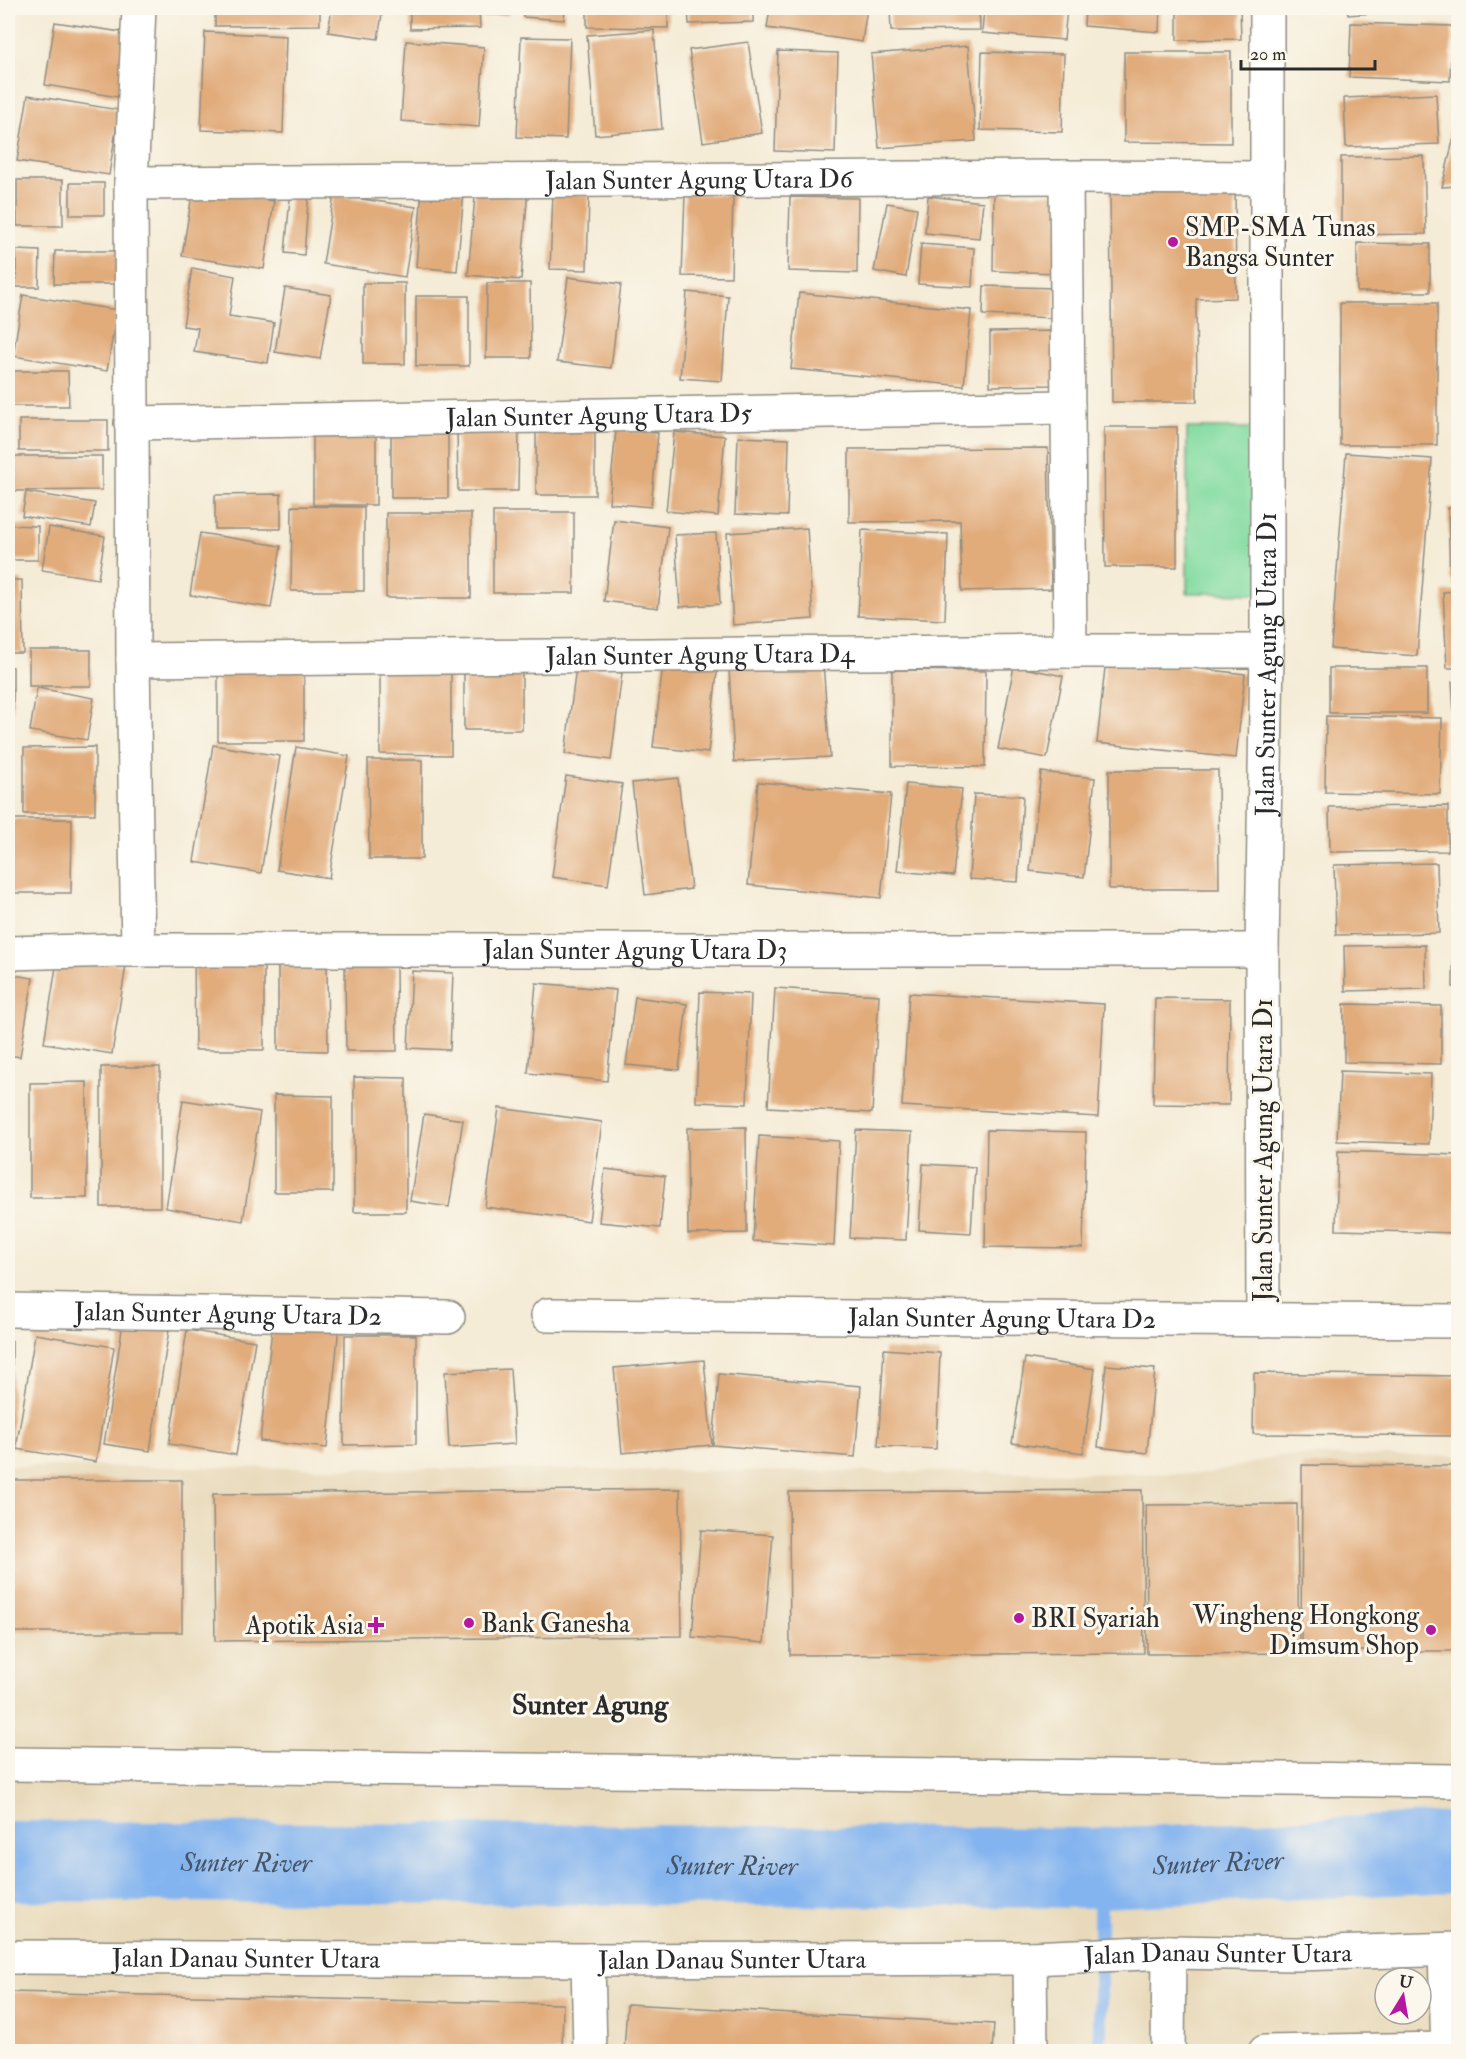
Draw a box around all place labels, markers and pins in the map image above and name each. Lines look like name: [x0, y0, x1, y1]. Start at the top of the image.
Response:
place label: SMP-SMA Tunas Bangsa Sunter: [1185, 212, 1376, 274]
marker: SMP-SMA Tunas Bangsa Sunter: [1166, 235, 1180, 249]
place label: Wingheng Hongkong Dimsum Shop: [1192, 1600, 1420, 1663]
place label: BRI Syariah: [1031, 1603, 1160, 1635]
place label: Bank Ganesha: [481, 1608, 630, 1640]
place label: Apotik Asia: [245, 1610, 364, 1643]
marker: BRI Syariah: [1012, 1611, 1026, 1625]
marker: Bank Ganesha: [462, 1616, 476, 1630]
marker: Apotik Asia: [369, 1618, 383, 1632]
marker: Wingheng Hongkong Dimsum Shop: [1424, 1623, 1438, 1637]

